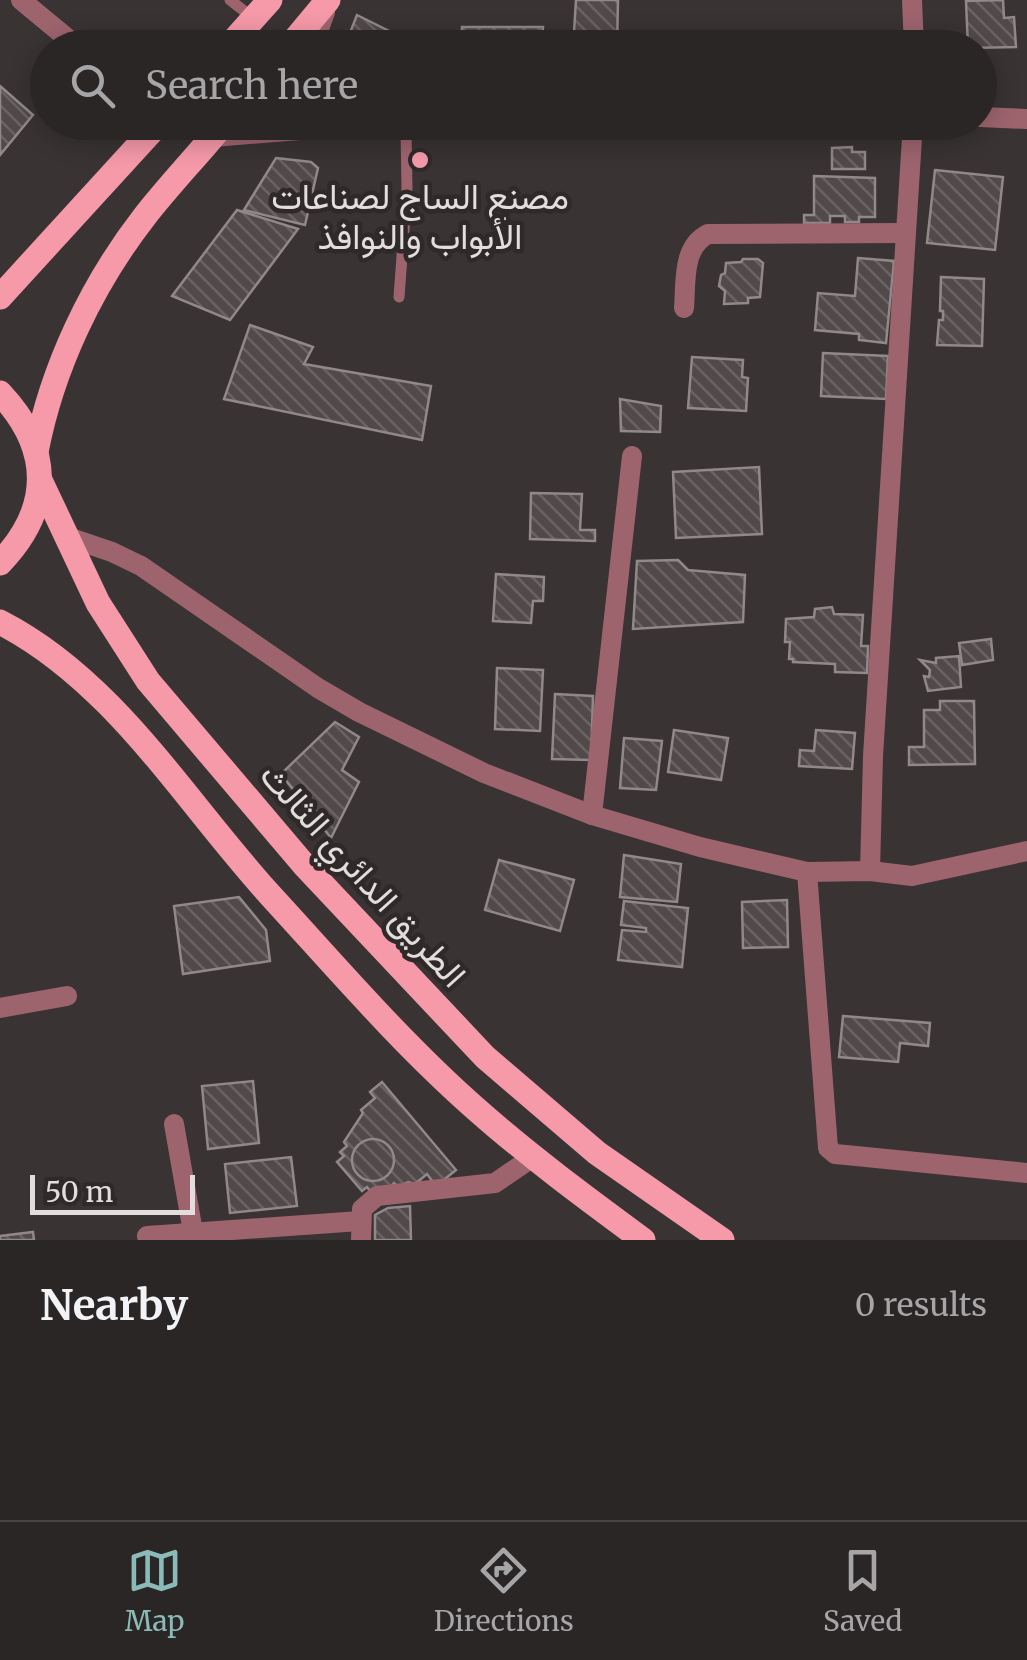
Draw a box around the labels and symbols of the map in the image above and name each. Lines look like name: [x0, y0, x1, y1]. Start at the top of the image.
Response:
marker: مصنع الساج لصناعات الأبواب والنوافذ: [409, 149, 431, 171]
place label: مصنع الساج لصناعات الأبواب والنوافذ: [271, 175, 569, 259]
street label: الطريق الدائري الثالث: [245, 754, 475, 1001]
scale bar: [30, 1170, 195, 1214]

